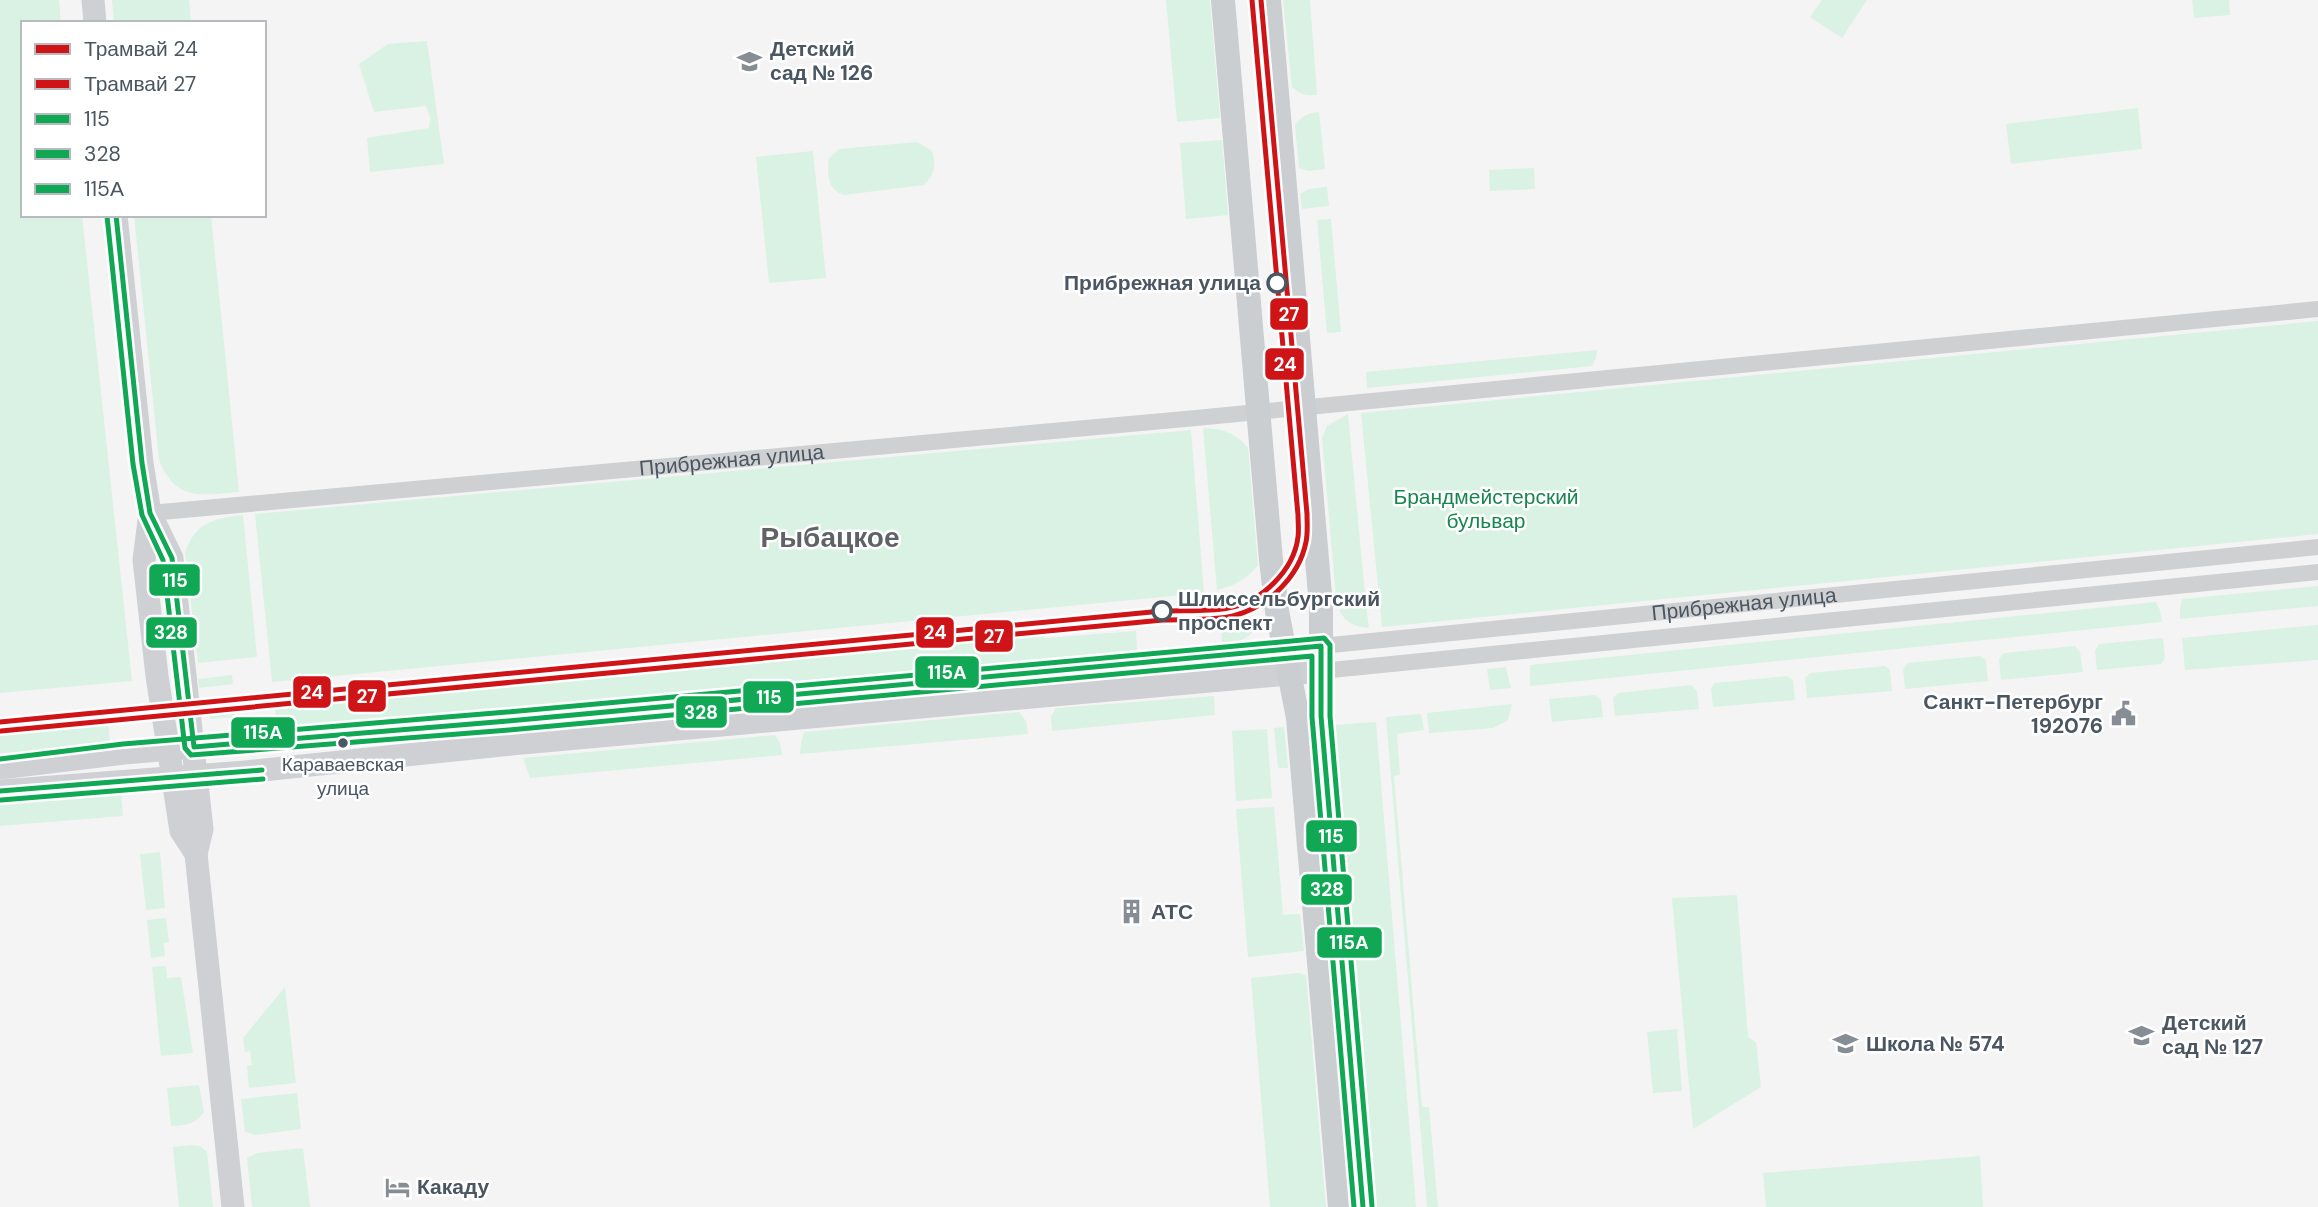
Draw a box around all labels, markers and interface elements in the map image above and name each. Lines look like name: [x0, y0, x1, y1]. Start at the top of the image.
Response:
legend: [21, 21, 266, 217]
text: Трамвай 24: [84, 35, 198, 63]
place label: Детский сад № 126: [770, 35, 873, 87]
school or university icon: Детский сад № 126: [736, 47, 764, 75]
text: Трамвай 27: [84, 70, 196, 98]
text: 115: [84, 105, 110, 133]
text: 328: [84, 140, 121, 168]
text: 115А: [84, 175, 124, 203]
place label: Прибрежная улица: [1064, 269, 1261, 297]
marker: Прибрежная улица: [1267, 273, 1287, 293]
line badge: 27: [1269, 297, 1309, 331]
text: 27: [1278, 302, 1300, 327]
line badge: 24: [1264, 347, 1305, 381]
text: 24: [1273, 352, 1297, 377]
street label: Прибрежная улица: [638, 438, 826, 483]
park label: Брандмейстерский бульвар: [1393, 483, 1579, 535]
district label: Рыбацкое: [761, 519, 900, 556]
line badge: 115: [148, 563, 201, 597]
text: 115: [162, 568, 188, 593]
street label: Прибрежная улица: [1650, 581, 1838, 627]
place label: Шлиссельбургский проспект: [1178, 585, 1380, 637]
marker: Шлиссельбургский проспект: [1152, 601, 1172, 621]
line badge: 328: [145, 616, 198, 649]
line badge: 24: [915, 616, 955, 649]
line badge: 27: [974, 619, 1014, 653]
text: 328: [154, 620, 188, 645]
text: 24: [923, 620, 947, 645]
text: 27: [983, 624, 1005, 649]
line badge: 115А: [914, 655, 980, 689]
text: 115А: [927, 660, 967, 685]
line badge: 24: [292, 675, 332, 709]
line badge: 27: [347, 679, 387, 713]
text: 24: [300, 680, 324, 705]
line badge: 115: [742, 680, 795, 714]
text: 27: [356, 684, 378, 709]
text: 115: [756, 685, 782, 710]
place label: Санкт-Петербург 192076: [1923, 688, 2103, 740]
line badge: 328: [675, 695, 728, 729]
text: 328: [684, 700, 718, 725]
public building icon: Санкт-Петербург 192076: [2109, 700, 2137, 728]
line badge: 115А: [230, 716, 296, 749]
text: 115А: [243, 720, 283, 745]
marker: Караваевская улица: [336, 736, 350, 750]
place label: Караваевская улица: [282, 752, 404, 801]
line badge: 115: [1305, 819, 1358, 853]
text: 115: [1318, 824, 1344, 849]
line badge: 328: [1300, 873, 1353, 906]
text: 328: [1310, 877, 1344, 902]
building icon: АТС: [1117, 898, 1145, 926]
place label: АТС: [1151, 898, 1193, 926]
line badge: 115А: [1316, 926, 1383, 959]
text: 115А: [1329, 930, 1369, 955]
place label: Детский сад № 127: [2162, 1009, 2263, 1061]
school or university icon: Детский сад № 127: [2128, 1021, 2156, 1049]
school or university icon: Школа № 574: [1832, 1030, 1860, 1058]
place label: Школа № 574: [1866, 1030, 2005, 1058]
hotel icon: Какаду: [383, 1173, 411, 1201]
place label: Какаду: [417, 1173, 490, 1201]

